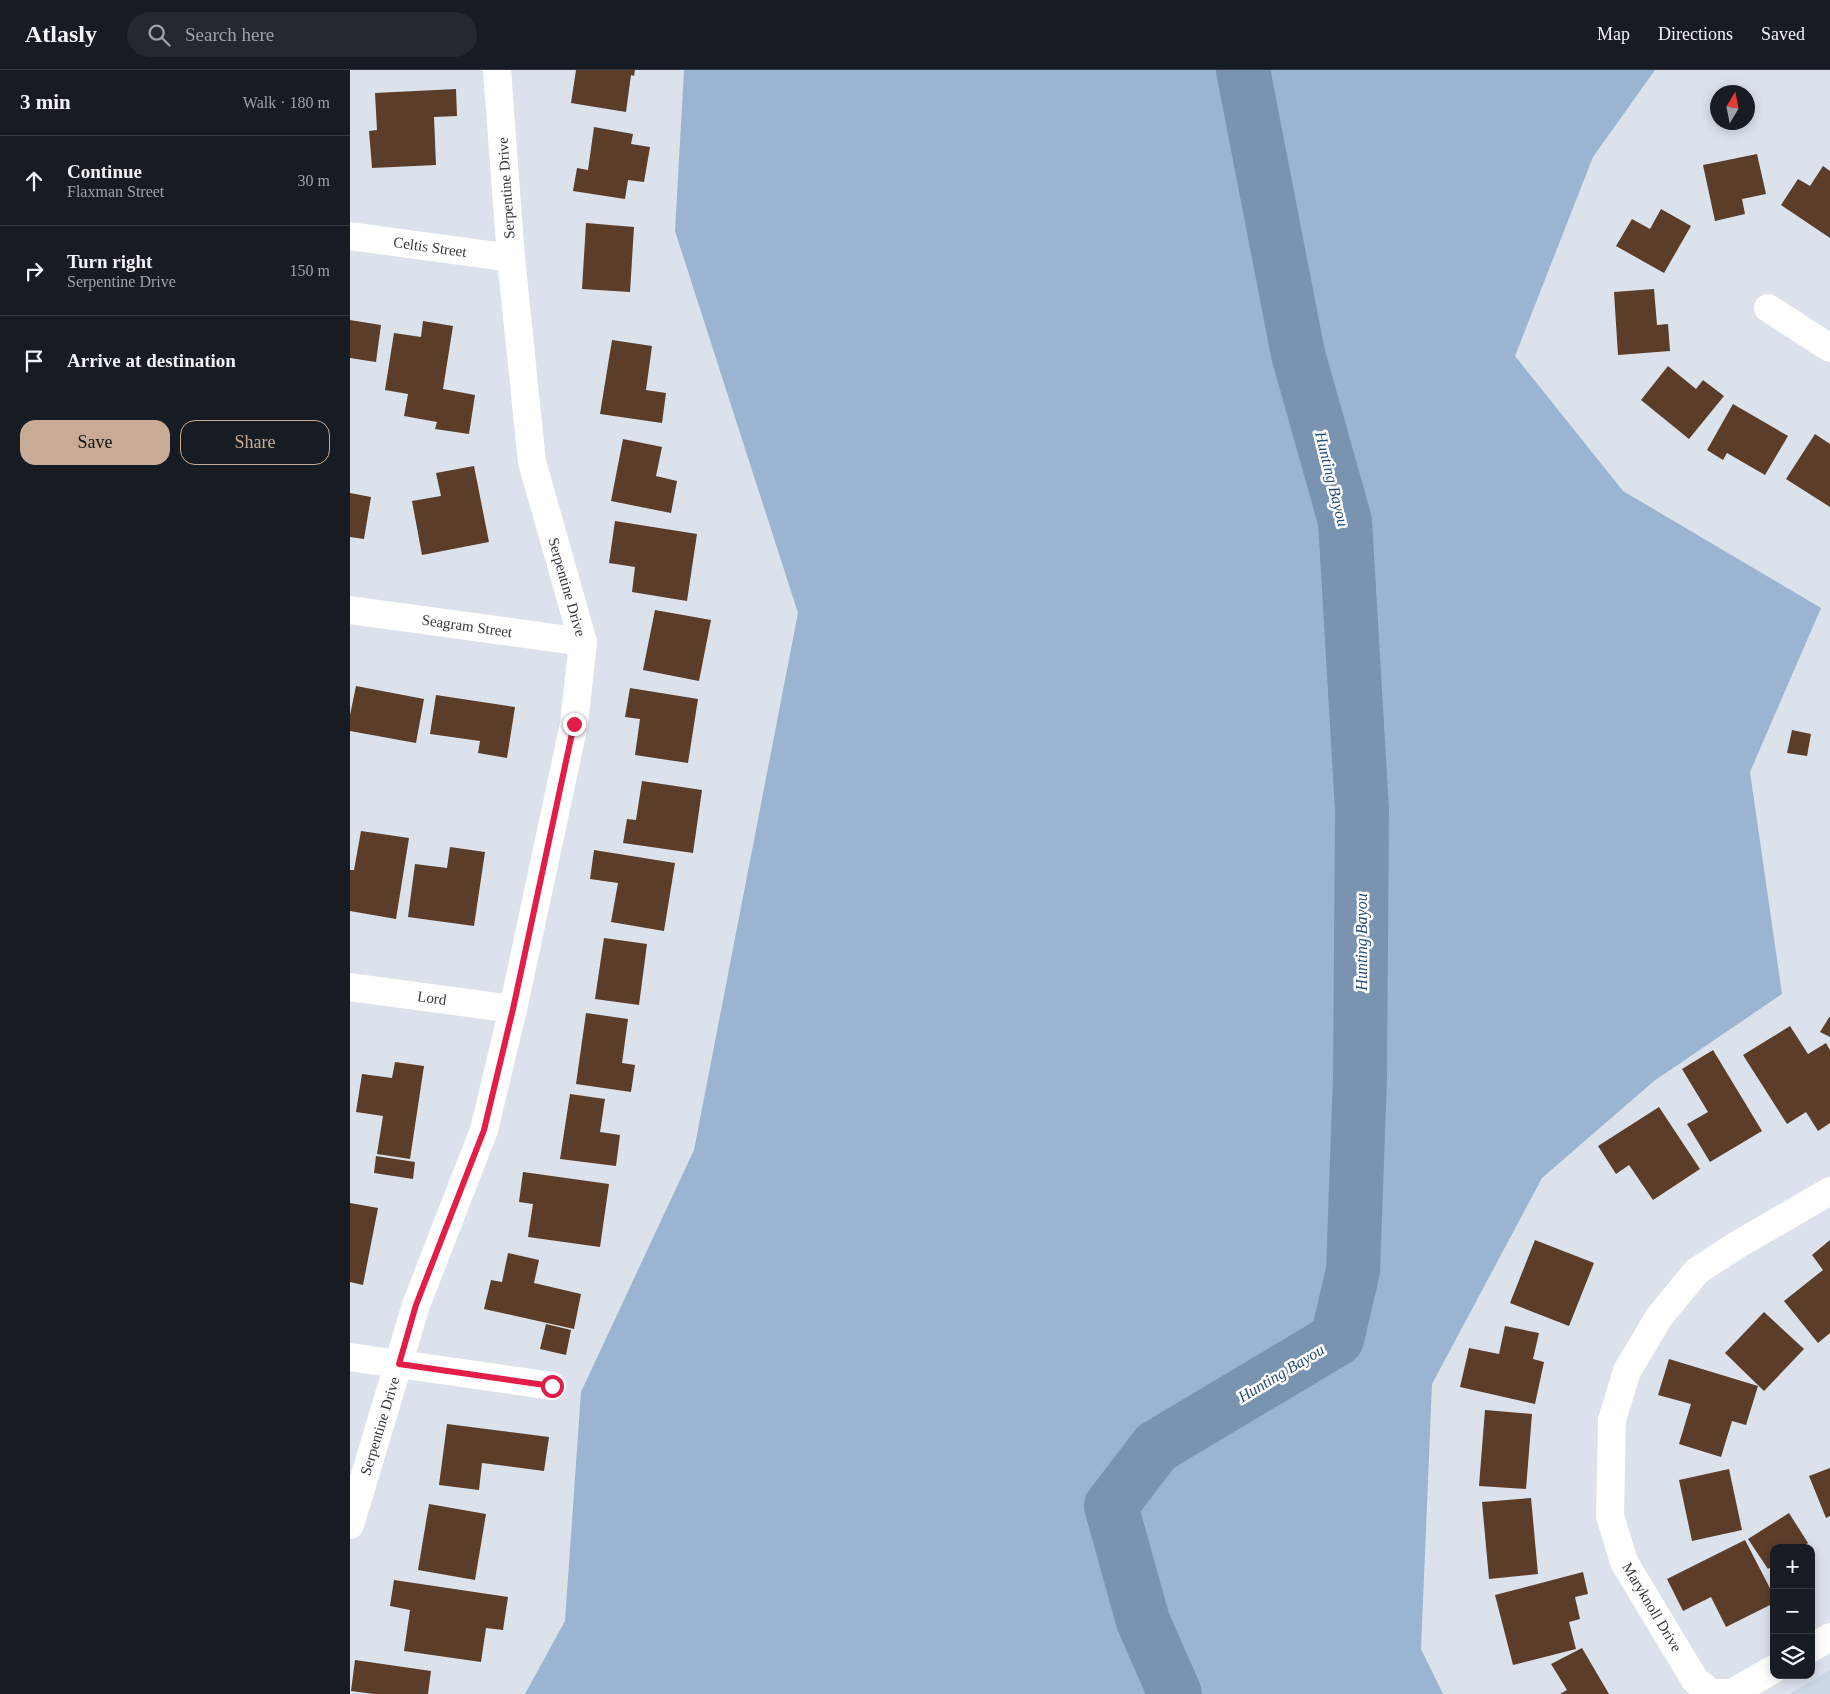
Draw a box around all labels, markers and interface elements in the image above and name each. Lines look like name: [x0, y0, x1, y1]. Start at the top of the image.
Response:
search box: [127, 12, 477, 57]
text: Atlasly: [25, 21, 97, 47]
icon: search: [145, 21, 173, 49]
text: Search here: [185, 24, 274, 45]
text: Map: [1597, 24, 1630, 44]
text: Directions: [1658, 24, 1733, 44]
text: Saved: [1761, 24, 1805, 44]
north arrow: [1710, 85, 1755, 130]
text: 3 min: [20, 90, 71, 114]
text: Walk · 180 m: [243, 94, 330, 111]
street label: Serpentine Drive: [494, 136, 518, 239]
text: Continue: [67, 161, 142, 182]
icon: ahead: [20, 167, 48, 195]
text: 30 m: [298, 172, 330, 189]
text: Flaxman Street: [67, 183, 164, 200]
street label: Celtis Street: [392, 234, 468, 260]
text: Turn right: [67, 251, 152, 272]
icon: right: [20, 257, 48, 285]
text: 150 m: [290, 262, 330, 279]
text: Serpentine Drive: [67, 273, 176, 290]
icon: arrive: [20, 347, 48, 375]
text: Arrive at destination: [67, 350, 236, 371]
button: Save: [20, 420, 170, 465]
button: Share: [180, 420, 330, 465]
water label: Hunting Bayou: [1311, 429, 1352, 529]
street label: Serpentine Drive: [545, 536, 589, 639]
street label: Seagram Street: [421, 612, 514, 640]
route end: [563, 713, 586, 736]
water label: Hunting Bayou: [1353, 893, 1371, 992]
street label: Lord: [416, 988, 448, 1008]
water label: Hunting Bayou: [1234, 1341, 1328, 1407]
street label: Serpentine Drive: [357, 1375, 403, 1477]
route start: [541, 1375, 564, 1398]
map controls: [1770, 1544, 1815, 1679]
button: +: [1770, 1544, 1815, 1589]
street label: Maryknoll Drive: [1619, 1559, 1685, 1655]
button: −: [1770, 1589, 1815, 1634]
button: layers: [1770, 1634, 1815, 1679]

